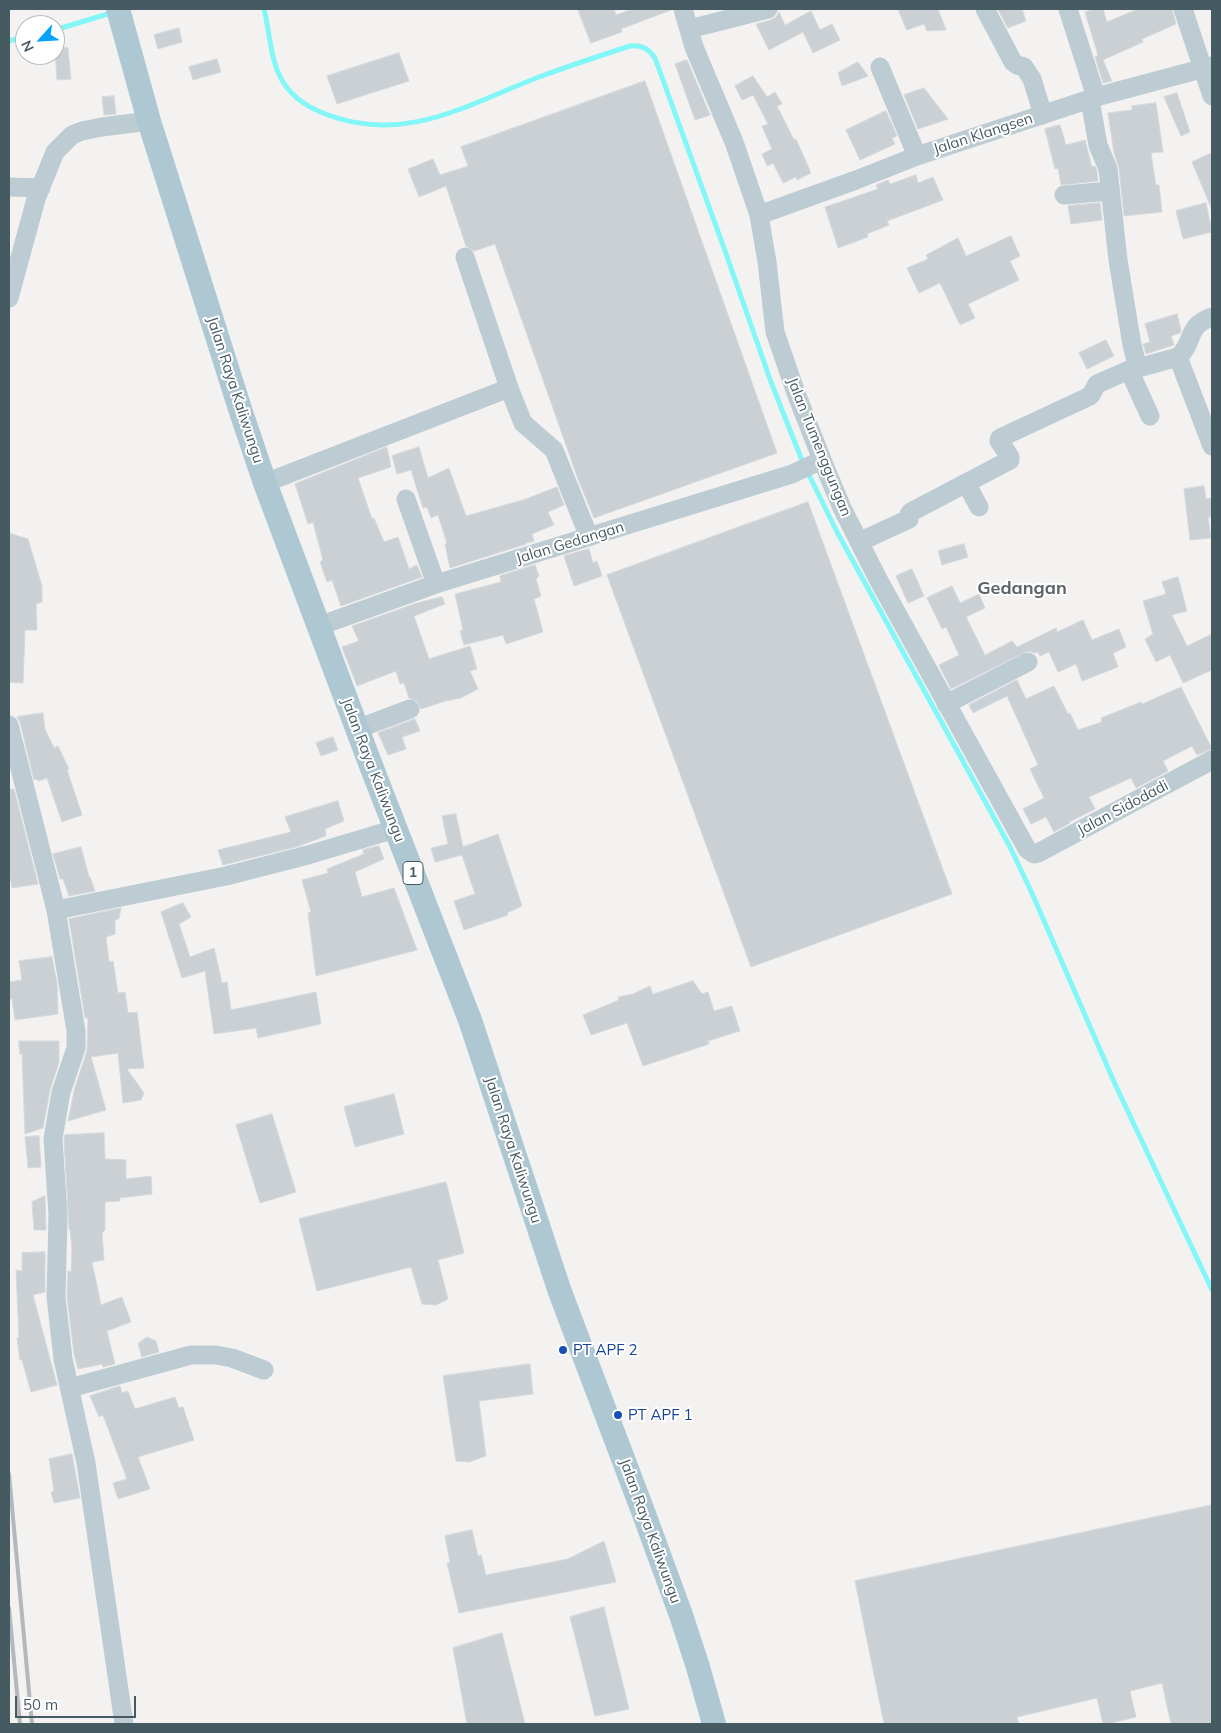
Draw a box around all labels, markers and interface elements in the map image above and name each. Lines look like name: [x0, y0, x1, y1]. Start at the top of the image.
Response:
north arrow: [15, 15, 65, 65]
text: N: [17, 37, 38, 55]
street label: Jalan Klangsen: [931, 109, 1035, 159]
street label: Jalan Raya Kaliwungu: [203, 314, 267, 466]
street label: Jalan Tumenggungan: [783, 375, 855, 519]
street label: Jalan Gedangan: [514, 518, 626, 568]
district label: Gedangan: [977, 578, 1067, 600]
street label: Jalan Raya Kaliwungu: [337, 695, 409, 845]
street label: Jalan Sidodadi: [1075, 777, 1171, 839]
road number: 1: [403, 861, 423, 884]
street label: Jalan Raya Kaliwungu: [481, 1074, 545, 1226]
place label: PT APF 2: [573, 1341, 638, 1359]
marker: PT APF 2: [557, 1344, 569, 1356]
place label: PT APF 1: [628, 1406, 693, 1424]
marker: PT APF 1: [612, 1409, 624, 1421]
street label: Jalan Raya Kaliwungu: [615, 1456, 685, 1606]
scale bar: [18, 1686, 139, 1718]
text: 50 m: [23, 1695, 58, 1714]

